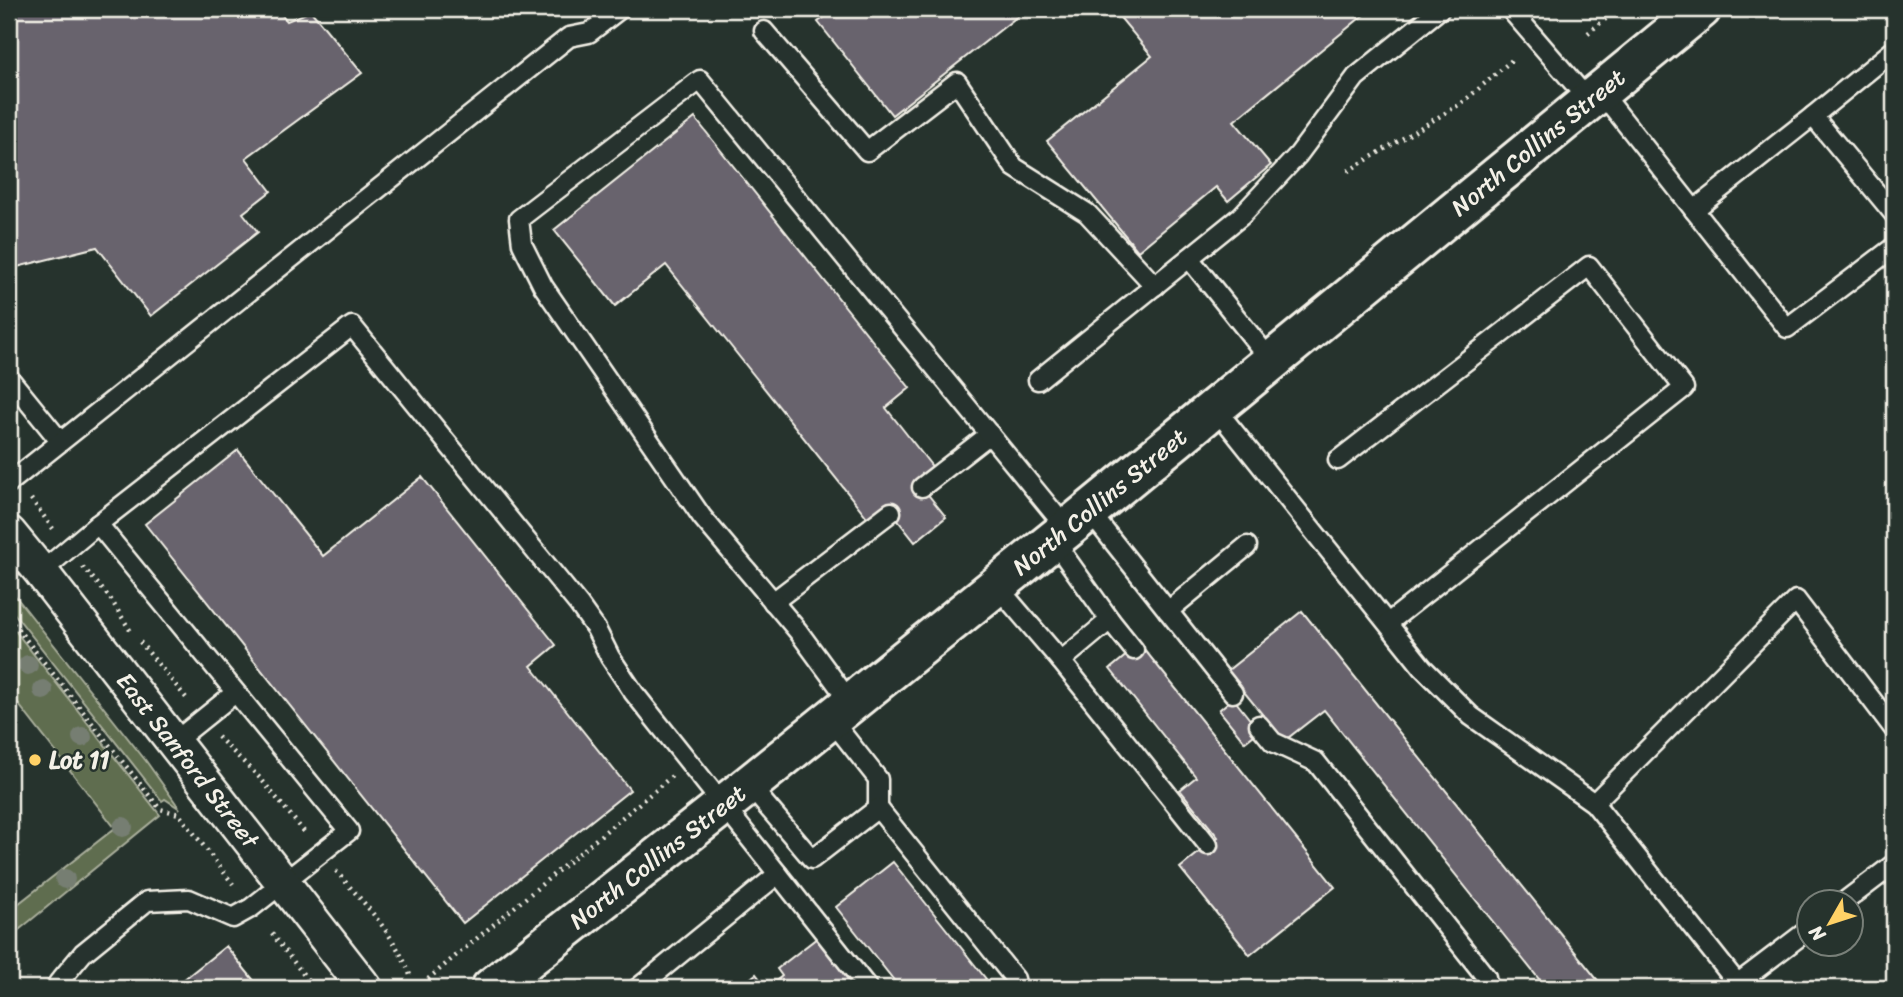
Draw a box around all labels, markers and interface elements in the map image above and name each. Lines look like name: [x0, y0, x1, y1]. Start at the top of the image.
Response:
street label: North Collins Street: [1441, 58, 1635, 227]
street label: North Collins Street: [1003, 417, 1197, 587]
street label: East Sanford Street: [105, 663, 271, 859]
place label: Lot 11: [49, 739, 110, 781]
marker: Lot 11: [27, 752, 43, 768]
street label: North Collins Street: [560, 773, 756, 940]
north arrow: [1794, 888, 1864, 958]
text: N: [1800, 917, 1835, 950]

